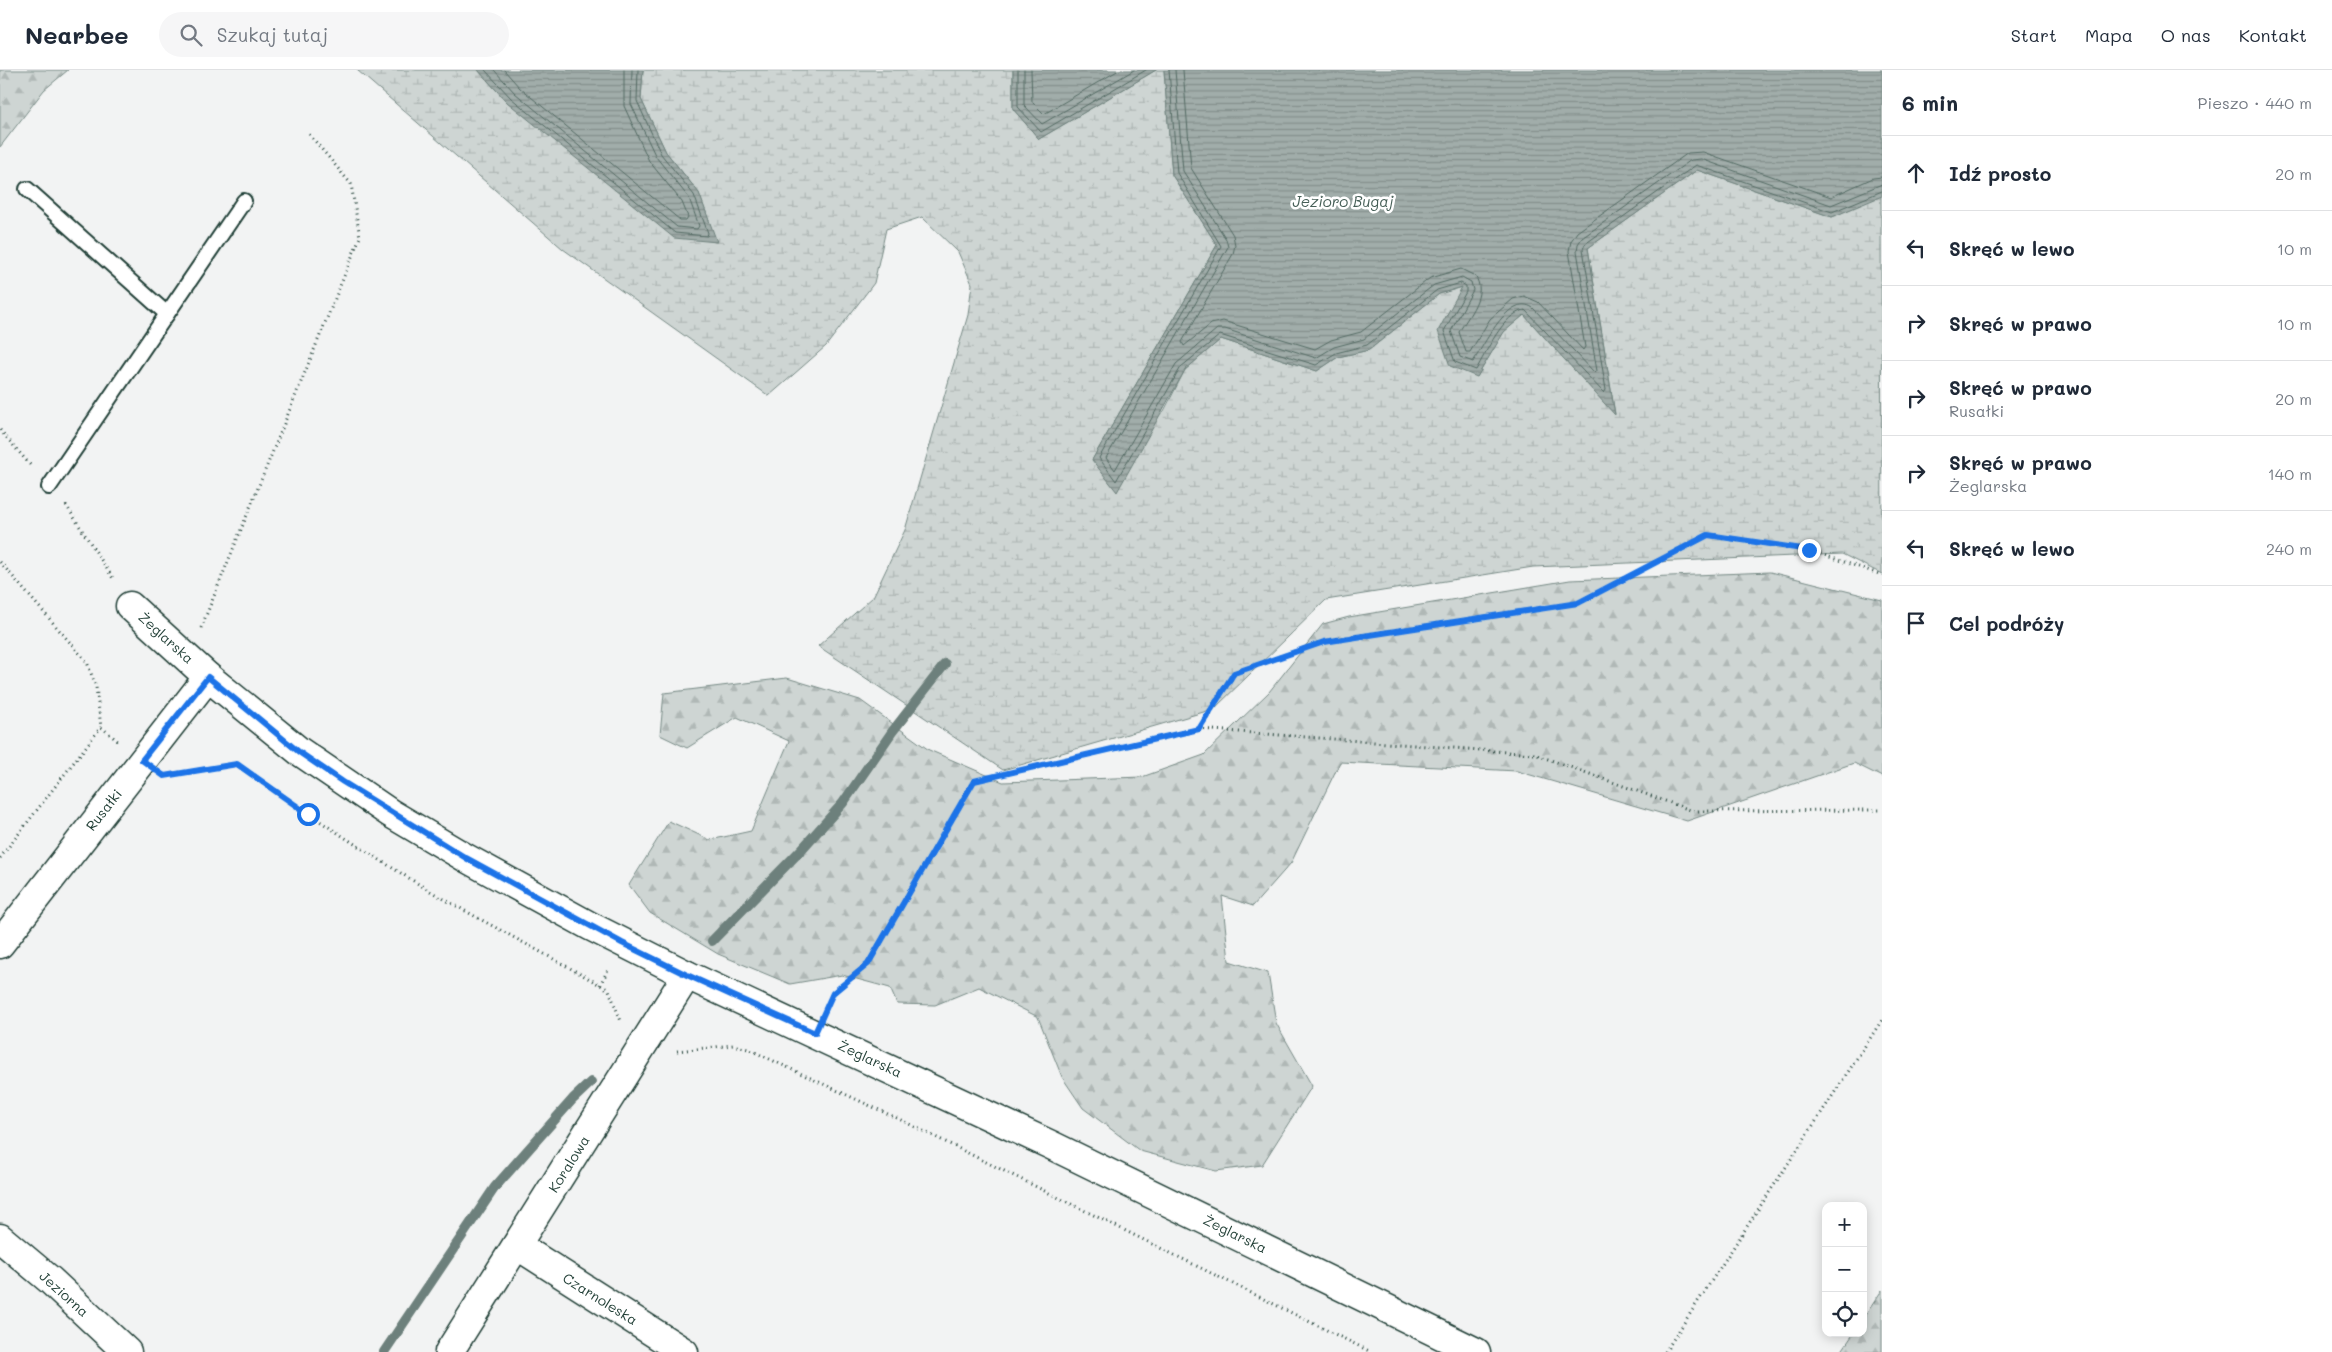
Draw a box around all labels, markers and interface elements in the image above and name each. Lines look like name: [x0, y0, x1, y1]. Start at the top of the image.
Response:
search box: [159, 12, 509, 57]
text: Nearbee: [25, 19, 129, 50]
icon: search: [177, 21, 205, 49]
text: Szukaj tutaj: [217, 22, 328, 47]
text: Start: [2011, 23, 2057, 47]
text: Mapa: [2085, 23, 2133, 47]
text: O nas: [2161, 23, 2211, 47]
text: Kontakt: [2239, 23, 2307, 47]
text: 6 min: [1902, 89, 1958, 116]
text: Pieszo · 440 m: [2198, 92, 2312, 113]
icon: ahead: [1902, 159, 1930, 187]
text: Idź prosto: [1949, 161, 2051, 186]
text: 20 m: [2275, 163, 2312, 184]
water label: Jezioro Bugaj: [1292, 191, 1395, 211]
icon: left: [1902, 234, 1930, 262]
text: Skręć w lewo: [1949, 236, 2075, 261]
text: 10 m: [2277, 238, 2312, 259]
icon: right: [1902, 309, 1930, 337]
text: Skręć w prawo: [1949, 311, 2092, 336]
text: 10 m: [2277, 313, 2312, 334]
text: Skręć w prawo: [1949, 375, 2092, 400]
icon: right: [1902, 384, 1930, 412]
text: 20 m: [2275, 388, 2312, 409]
text: Rusałki: [1949, 400, 2004, 421]
text: Skręć w prawo: [1949, 450, 2092, 475]
icon: right: [1902, 459, 1930, 487]
text: 140 m: [2268, 463, 2312, 484]
text: Żeglarska: [1949, 475, 2027, 496]
icon: left: [1902, 534, 1930, 562]
text: Skręć w lewo: [1949, 536, 2075, 561]
text: 240 m: [2266, 538, 2312, 559]
route end: [1798, 539, 1821, 562]
street label: Żeglarska: [135, 608, 198, 668]
icon: arrive: [1902, 609, 1930, 637]
text: Cel podróży: [1949, 611, 2064, 636]
street label: Rusałki: [81, 785, 126, 835]
route start: [297, 803, 320, 826]
street label: Żeglarska: [835, 1035, 905, 1082]
street label: Koralowa: [544, 1132, 594, 1196]
map controls: [1822, 1202, 1867, 1337]
button: +: [1822, 1202, 1867, 1247]
street label: Żeglarska: [1200, 1210, 1270, 1257]
button: −: [1822, 1247, 1867, 1292]
street label: Jeziorna: [36, 1266, 93, 1321]
street label: Czarnoleska: [559, 1268, 641, 1329]
button: locate: [1822, 1292, 1867, 1337]

